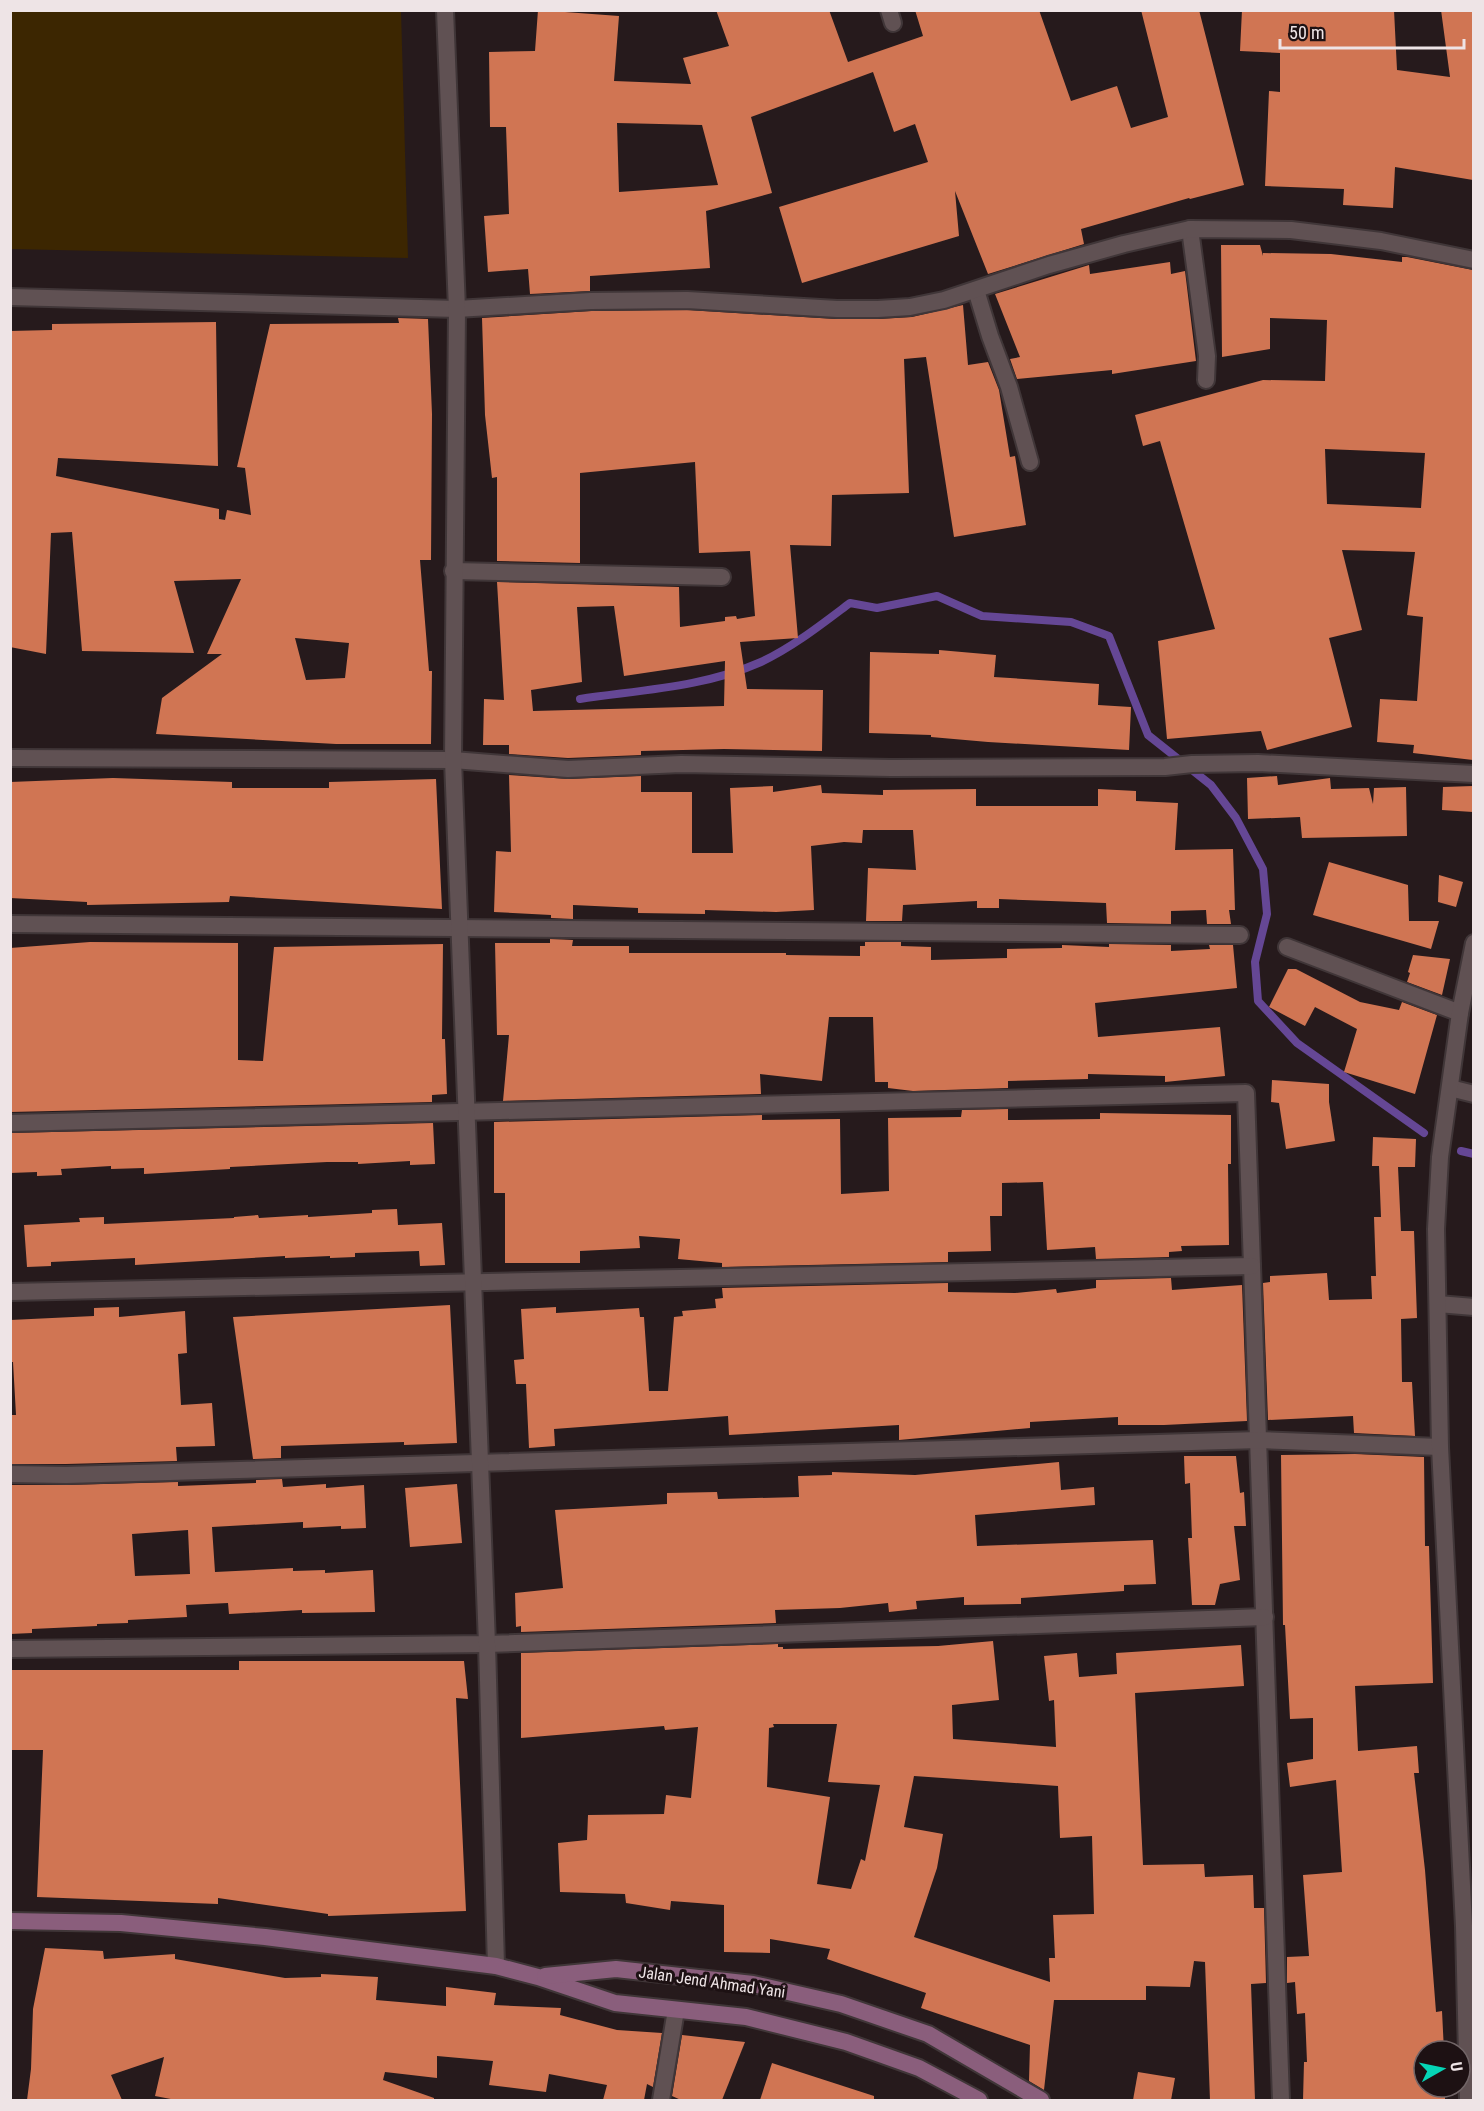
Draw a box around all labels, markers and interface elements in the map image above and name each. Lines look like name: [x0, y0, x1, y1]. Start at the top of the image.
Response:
scale bar: [1280, 12, 1464, 50]
text: 50 m: [1289, 22, 1324, 43]
street label: Jalan Jend Ahmad Yani: [637, 1962, 787, 2002]
north arrow: [1412, 2039, 1472, 2099]
text: U: [1446, 2061, 1466, 2073]

